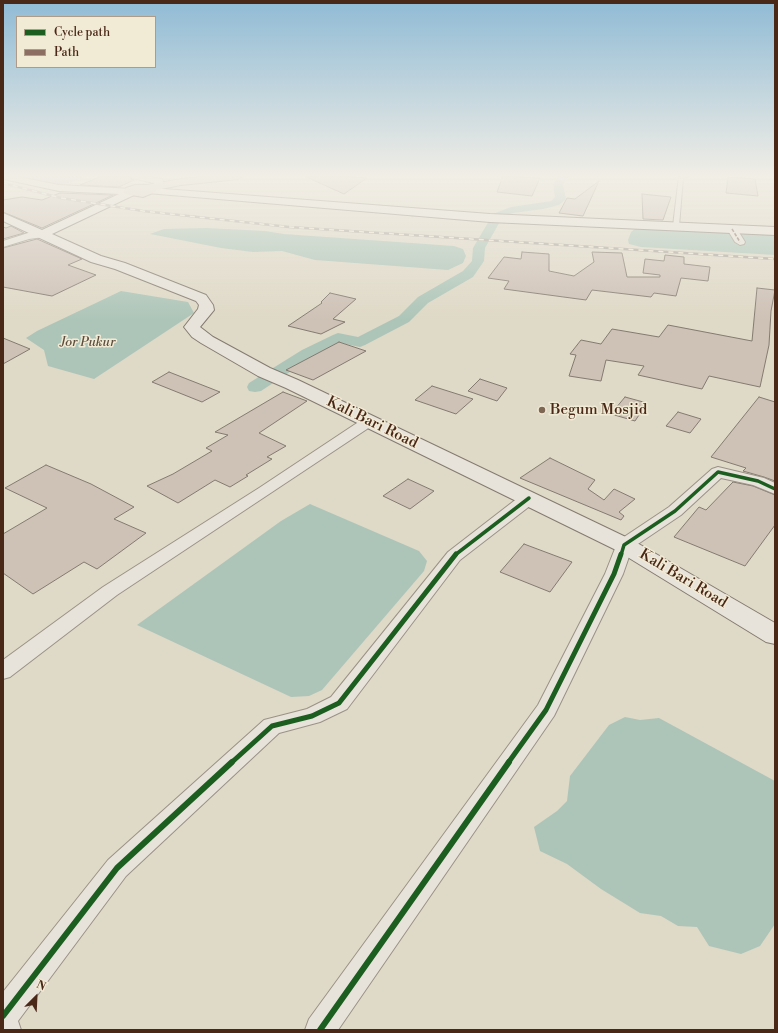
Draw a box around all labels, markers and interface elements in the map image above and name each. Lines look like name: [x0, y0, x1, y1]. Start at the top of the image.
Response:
legend: [16, 16, 156, 68]
text: Cycle path: [54, 25, 110, 40]
text: Path: [54, 45, 79, 60]
water label: Jor Pukur: [61, 335, 115, 351]
street label: Kali Bari Road: [323, 393, 421, 453]
place label: Begum Mosjid: [550, 401, 647, 419]
marker: Begum Mosjid: [537, 405, 547, 415]
street label: Kali Bari Road: [636, 546, 730, 612]
north arrow: [16, 977, 56, 1017]
text: N: [34, 978, 48, 994]

